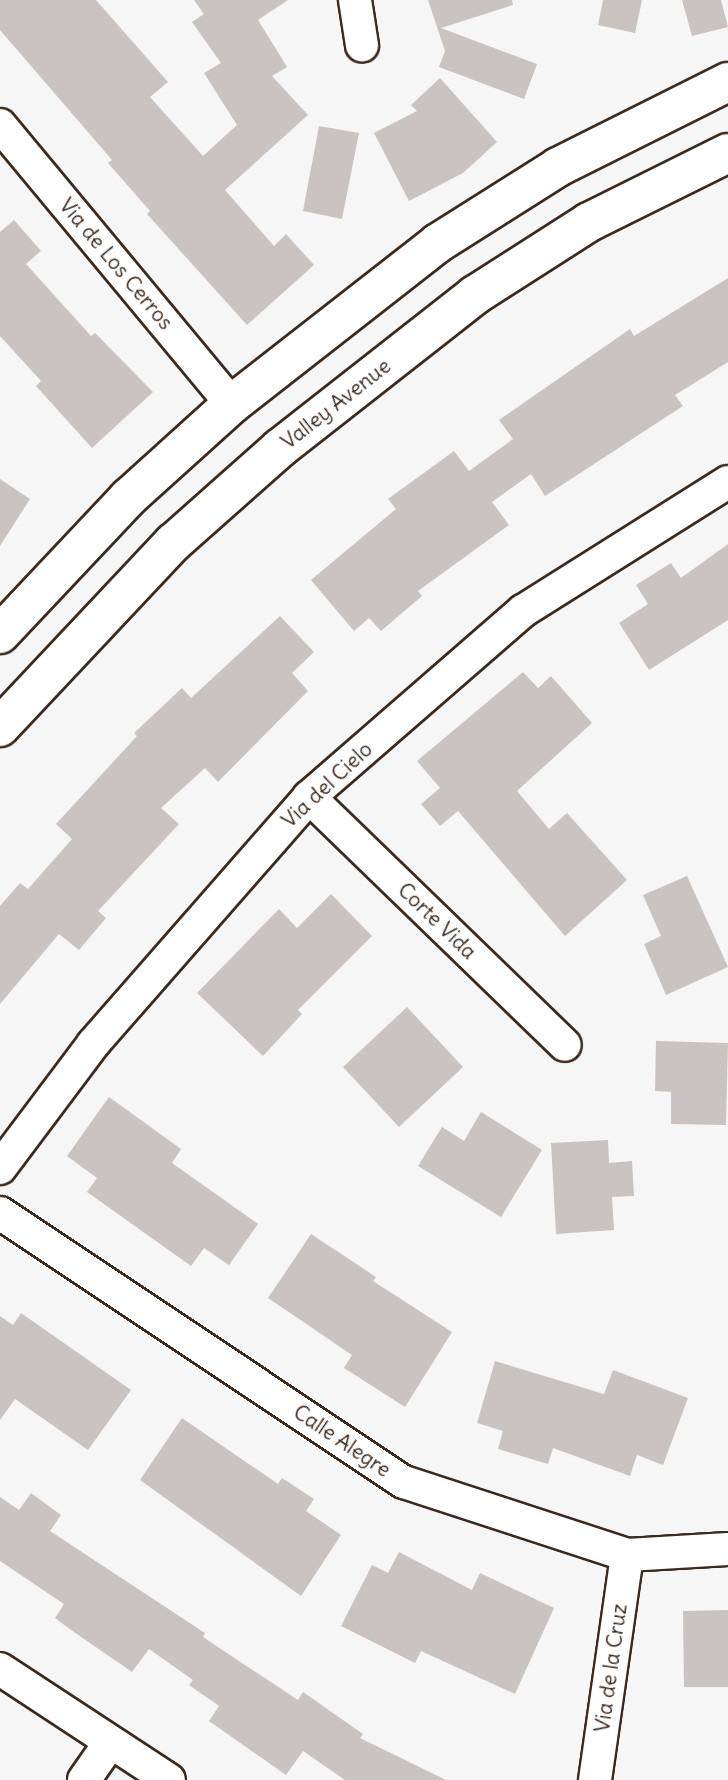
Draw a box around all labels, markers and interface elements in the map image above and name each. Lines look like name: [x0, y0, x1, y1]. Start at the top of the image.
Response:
street label: Via de Los Cerros: [54, 193, 178, 335]
street label: Valley Avenue: [276, 353, 396, 455]
street label: Via del Cielo: [277, 737, 377, 833]
street label: Corte Vida: [393, 877, 481, 965]
street label: Calle Alegre: [289, 1399, 395, 1483]
street label: Via de la Cruz: [590, 1602, 632, 1734]

